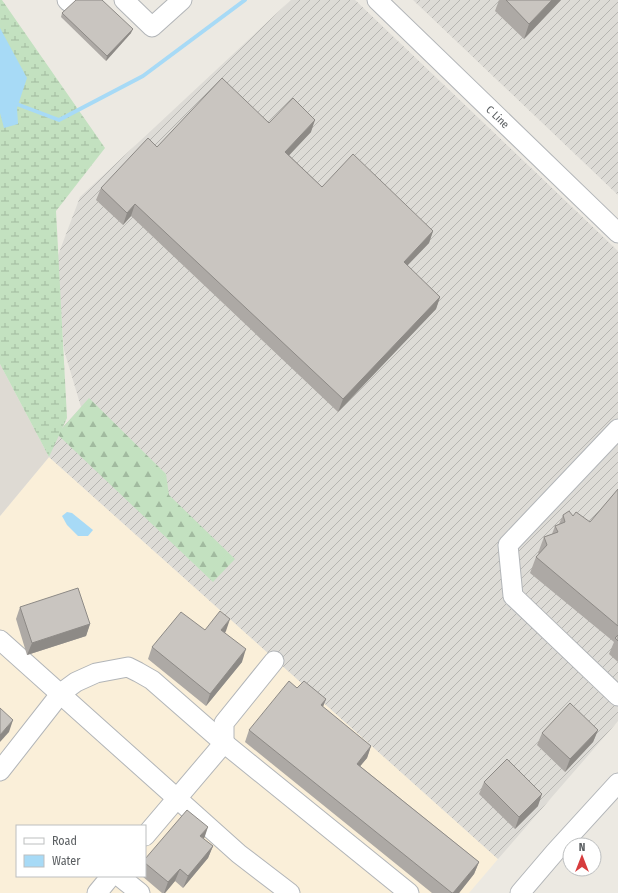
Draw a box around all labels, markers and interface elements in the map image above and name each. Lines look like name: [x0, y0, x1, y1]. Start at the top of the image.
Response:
street label: C Line: [483, 103, 512, 131]
legend: [16, 825, 146, 877]
text: Road: [52, 834, 77, 848]
north arrow: [562, 837, 602, 877]
text: N: [579, 841, 585, 854]
text: Water: [52, 854, 81, 868]

